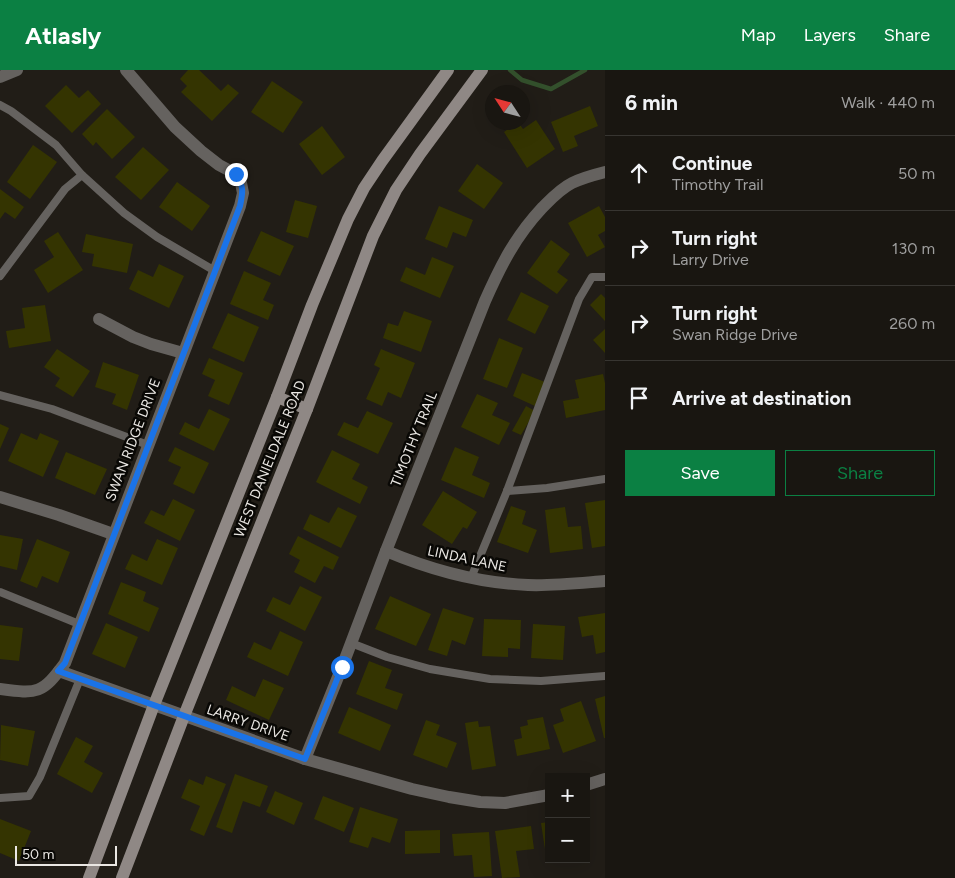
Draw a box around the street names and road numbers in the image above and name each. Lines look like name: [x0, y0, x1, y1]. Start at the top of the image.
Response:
street label: SWAN RIDGE DRIVE: [102, 376, 164, 504]
street label: WEST DANIELDALE ROAD: [231, 378, 309, 540]
street label: TIMOTHY TRAIL: [387, 388, 441, 489]
street label: LINDA LANE: [426, 542, 508, 576]
street label: LARRY DRIVE: [204, 701, 292, 745]

